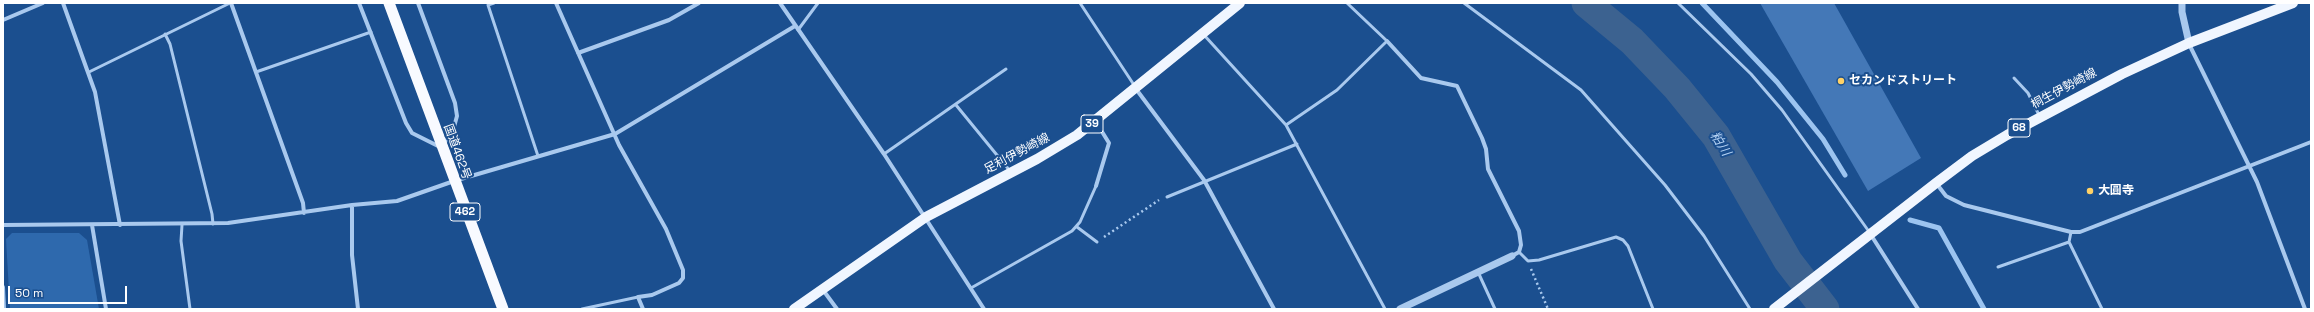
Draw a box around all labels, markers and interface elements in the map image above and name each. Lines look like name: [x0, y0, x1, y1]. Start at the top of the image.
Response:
street label: 桐生伊勢崎線: [2029, 66, 2099, 112]
place label: セカンドストリート: [1849, 74, 1957, 88]
marker: セカンドストリート: [1836, 76, 1846, 86]
road number: 39: [1081, 115, 1103, 133]
road number: 68: [2008, 119, 2030, 137]
street label: 国道462号: [440, 122, 474, 182]
water label: 粕川: [1706, 129, 1734, 159]
street label: 足利伊勢崎線: [982, 131, 1052, 177]
place label: 大圓寺: [2098, 184, 2134, 198]
marker: 大圓寺: [2085, 186, 2095, 196]
road number: 462: [450, 203, 480, 221]
scale bar: [10, 278, 129, 304]
text: 50 m: [15, 285, 43, 301]

